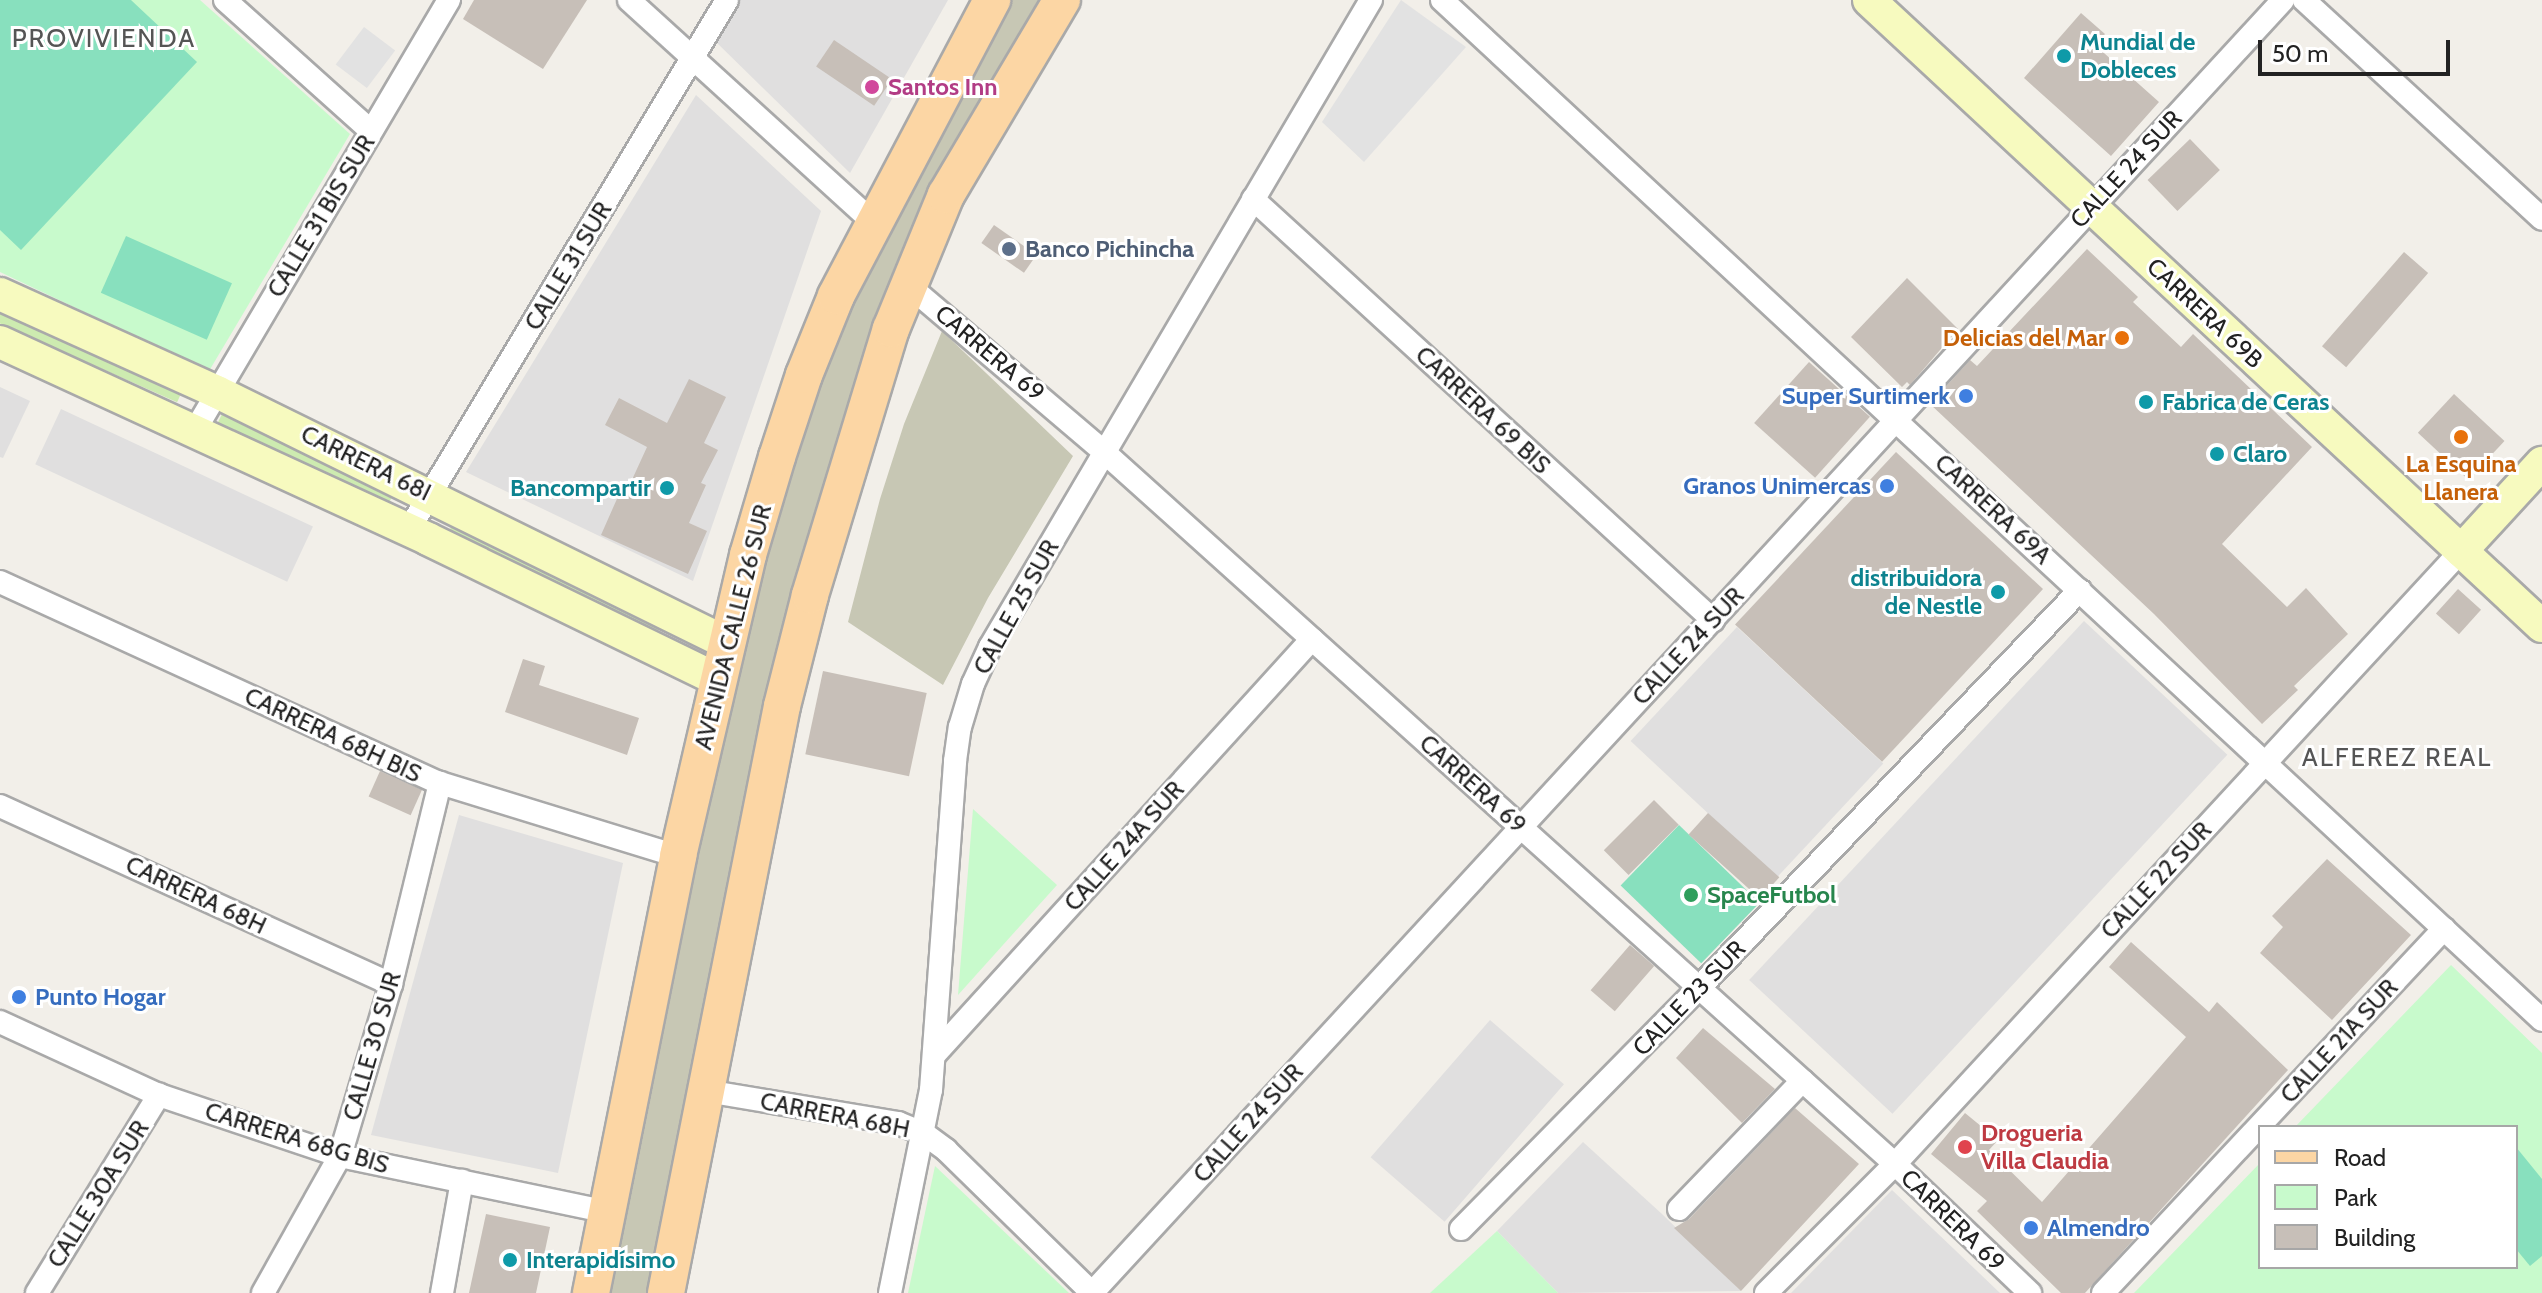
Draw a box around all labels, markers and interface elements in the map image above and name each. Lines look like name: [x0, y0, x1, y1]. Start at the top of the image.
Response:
district label: PROVIVIENDA: [12, 23, 196, 55]
scale bar: [2262, 24, 2454, 74]
place label: Mundial de Dobleces: [2080, 28, 2195, 84]
text: 50 m: [2272, 39, 2328, 68]
marker: Mundial de Dobleces: [2055, 47, 2073, 65]
place label: Santos Inn: [888, 73, 998, 101]
marker: Santos Inn: [863, 78, 881, 96]
street label: CALLE 24 SUR: [2064, 104, 2188, 234]
street label: CALLE 31 BIS SUR: [261, 130, 381, 302]
street label: CALLE 31 SUR: [518, 197, 618, 335]
place label: Banco Pichincha: [1025, 235, 1194, 263]
marker: Banco Pichincha: [1000, 240, 1018, 258]
street label: CARRERA 69B: [2141, 252, 2269, 374]
street label: CARRERA 69: [930, 299, 1050, 407]
place label: Delicias del Mar: [1943, 324, 2106, 352]
marker: Delicias del Mar: [2113, 329, 2131, 347]
street label: CARRERA 69 BIS: [1410, 340, 1556, 480]
place label: Super Surtimerk: [1782, 382, 1950, 410]
marker: Super Surtimerk: [1957, 387, 1975, 405]
place label: Fabrica de Ceras: [2162, 388, 2329, 416]
marker: Fabrica de Ceras: [2137, 393, 2155, 411]
street label: CARRERA 68I: [296, 419, 436, 507]
marker: La Esquina Llanera: [2452, 428, 2470, 446]
place label: Claro: [2233, 440, 2287, 468]
marker: Claro: [2208, 445, 2226, 463]
street label: CARRERA 69A: [1929, 448, 2057, 570]
place label: La Esquina Llanera: [2405, 450, 2517, 506]
place label: Granos Unimercas: [1683, 472, 1871, 500]
place label: Bancompartir: [510, 474, 651, 502]
marker: Granos Unimercas: [1878, 477, 1896, 495]
marker: Bancompartir: [658, 479, 676, 497]
street label: AVENIDA CALLE 26 SUR: [689, 501, 777, 753]
street label: CALLE 25 SUR: [967, 535, 1065, 679]
place label: distribuidora de Nestle: [1851, 564, 1982, 620]
street label: CALLE 24 SUR: [1626, 581, 1750, 711]
marker: distribuidora de Nestle: [1989, 583, 2007, 601]
street label: CARRERA 68H BIS: [240, 681, 426, 789]
street label: CARRERA 69: [1414, 729, 1532, 839]
district label: ALFEREZ REAL: [2302, 742, 2492, 774]
street label: CALLE 24A SUR: [1058, 775, 1190, 917]
street label: CALLE 22 SUR: [2095, 816, 2217, 944]
street label: CARRERA 68H: [121, 850, 271, 940]
place label: SpaceFutbol: [1707, 881, 1836, 909]
marker: SpaceFutbol: [1682, 886, 1700, 904]
street label: CALLE 23 SUR: [1627, 934, 1751, 1062]
street label: CALLE 30 SUR: [337, 968, 407, 1124]
street label: CALLE 21A SUR: [2274, 973, 2404, 1109]
place label: Punto Hogar: [35, 983, 166, 1011]
marker: Punto Hogar: [10, 988, 28, 1006]
street label: CALLE 24 SUR: [1187, 1058, 1309, 1188]
street label: CARRERA 68H: [758, 1086, 912, 1144]
street label: CARRERA 68G BIS: [202, 1096, 392, 1180]
street label: CALLE 30A SUR: [41, 1115, 155, 1273]
place label: Drogueria Villa Claudia: [1981, 1119, 2109, 1175]
legend: [2258, 1125, 2518, 1269]
marker: Drogueria Villa Claudia: [1956, 1138, 1974, 1156]
text: Road: [2334, 1143, 2386, 1172]
street label: CARRERA 69: [1895, 1163, 2011, 1277]
text: Park: [2334, 1183, 2377, 1212]
place label: Almendro: [2047, 1214, 2150, 1242]
marker: Almendro: [2022, 1219, 2040, 1237]
text: Building: [2334, 1223, 2415, 1252]
place label: Interapidísimo: [526, 1246, 675, 1274]
marker: Interapidísimo: [501, 1251, 519, 1269]

